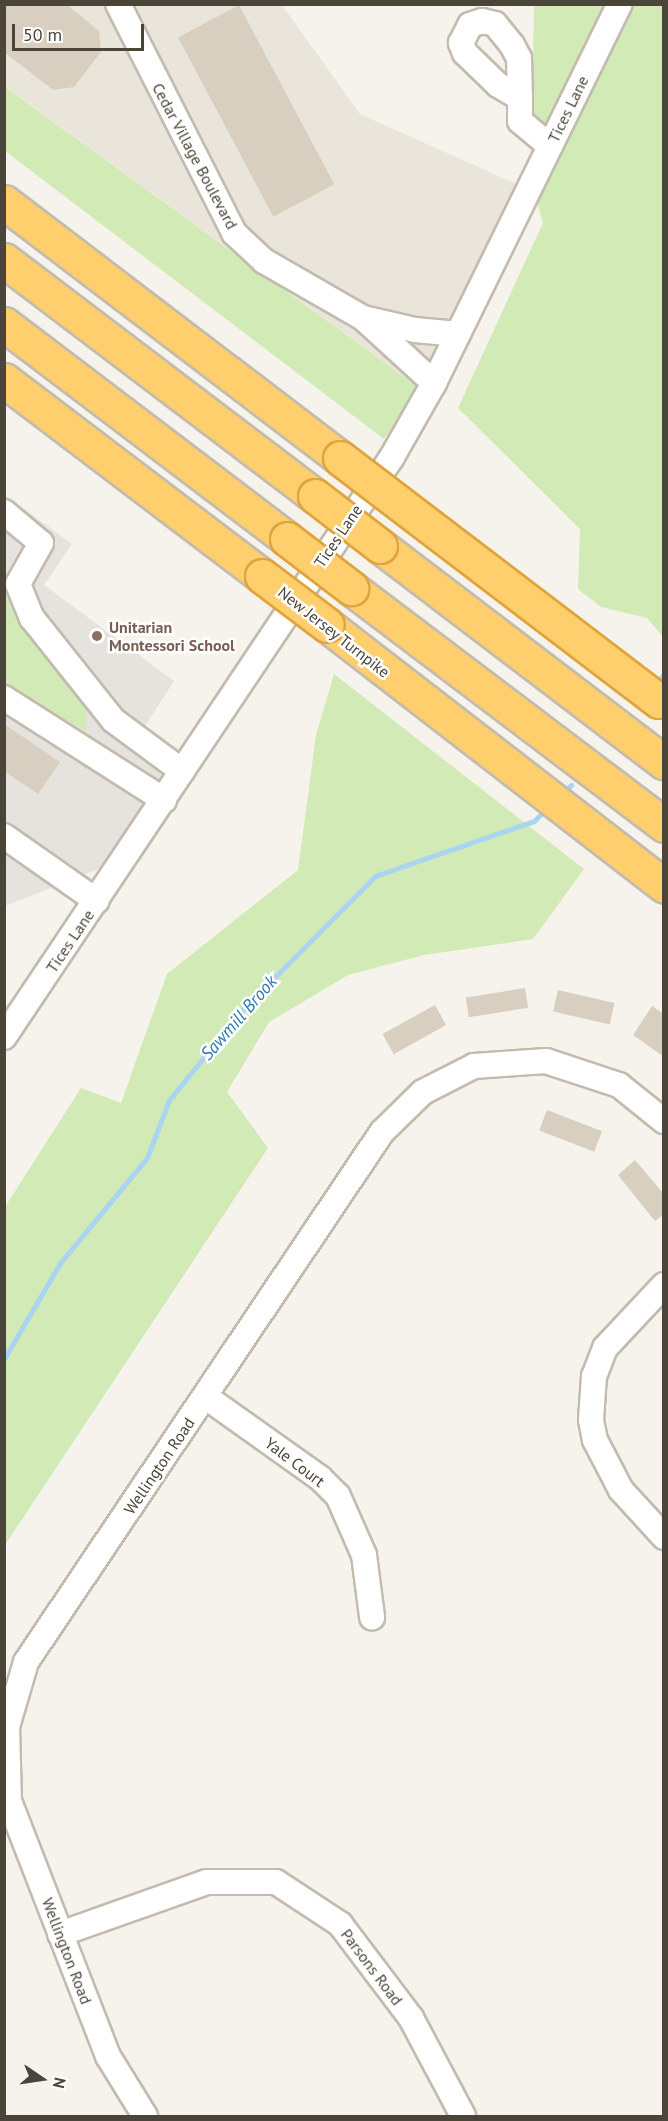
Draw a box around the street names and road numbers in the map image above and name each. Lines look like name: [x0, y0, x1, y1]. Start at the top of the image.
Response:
street label: Tices Lane: [544, 72, 592, 146]
street label: Cedar Village Boulevard: [148, 79, 242, 233]
street label: Tices Lane: [310, 501, 366, 571]
street label: New Jersey Turnpike: [274, 582, 394, 682]
street label: Tices Lane: [42, 906, 98, 976]
street label: Wellington Road: [120, 1414, 198, 1518]
street label: Yale Court: [261, 1433, 329, 1491]
street label: Wellington Road: [38, 1895, 96, 2007]
street label: Parsons Road: [337, 1925, 407, 2009]

